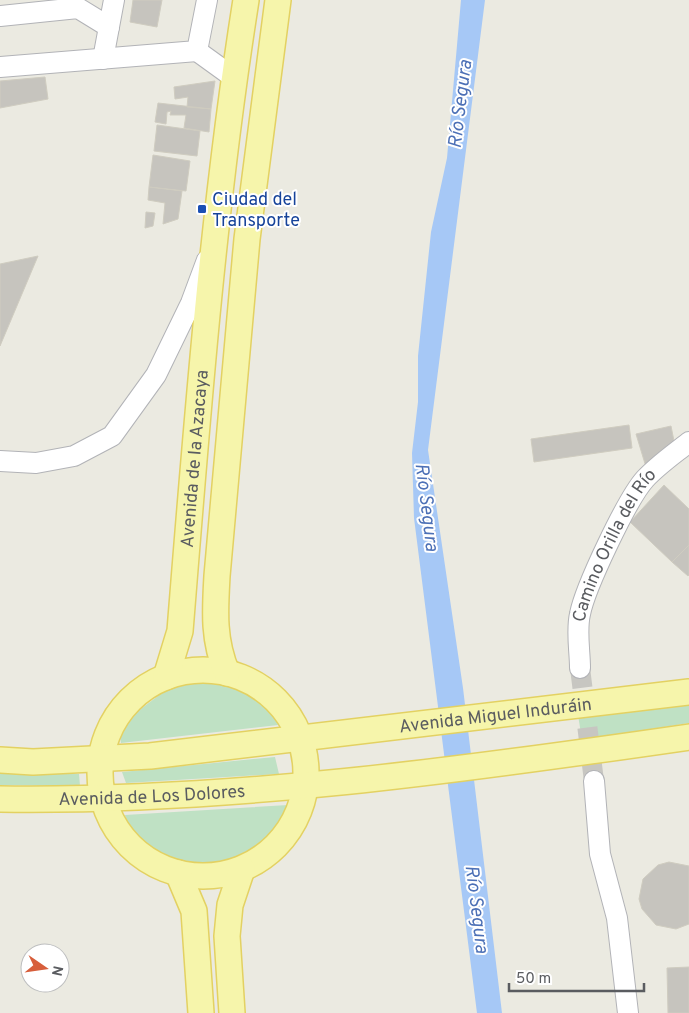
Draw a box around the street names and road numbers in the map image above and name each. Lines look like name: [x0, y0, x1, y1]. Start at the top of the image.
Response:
street label: Avenida de la Azacaya: [177, 369, 215, 549]
street label: Camino Orilla del Río: [569, 464, 662, 624]
street label: Avenida Miguel Induráin: [398, 694, 593, 739]
street label: Avenida de Los Dolores: [58, 781, 246, 812]

